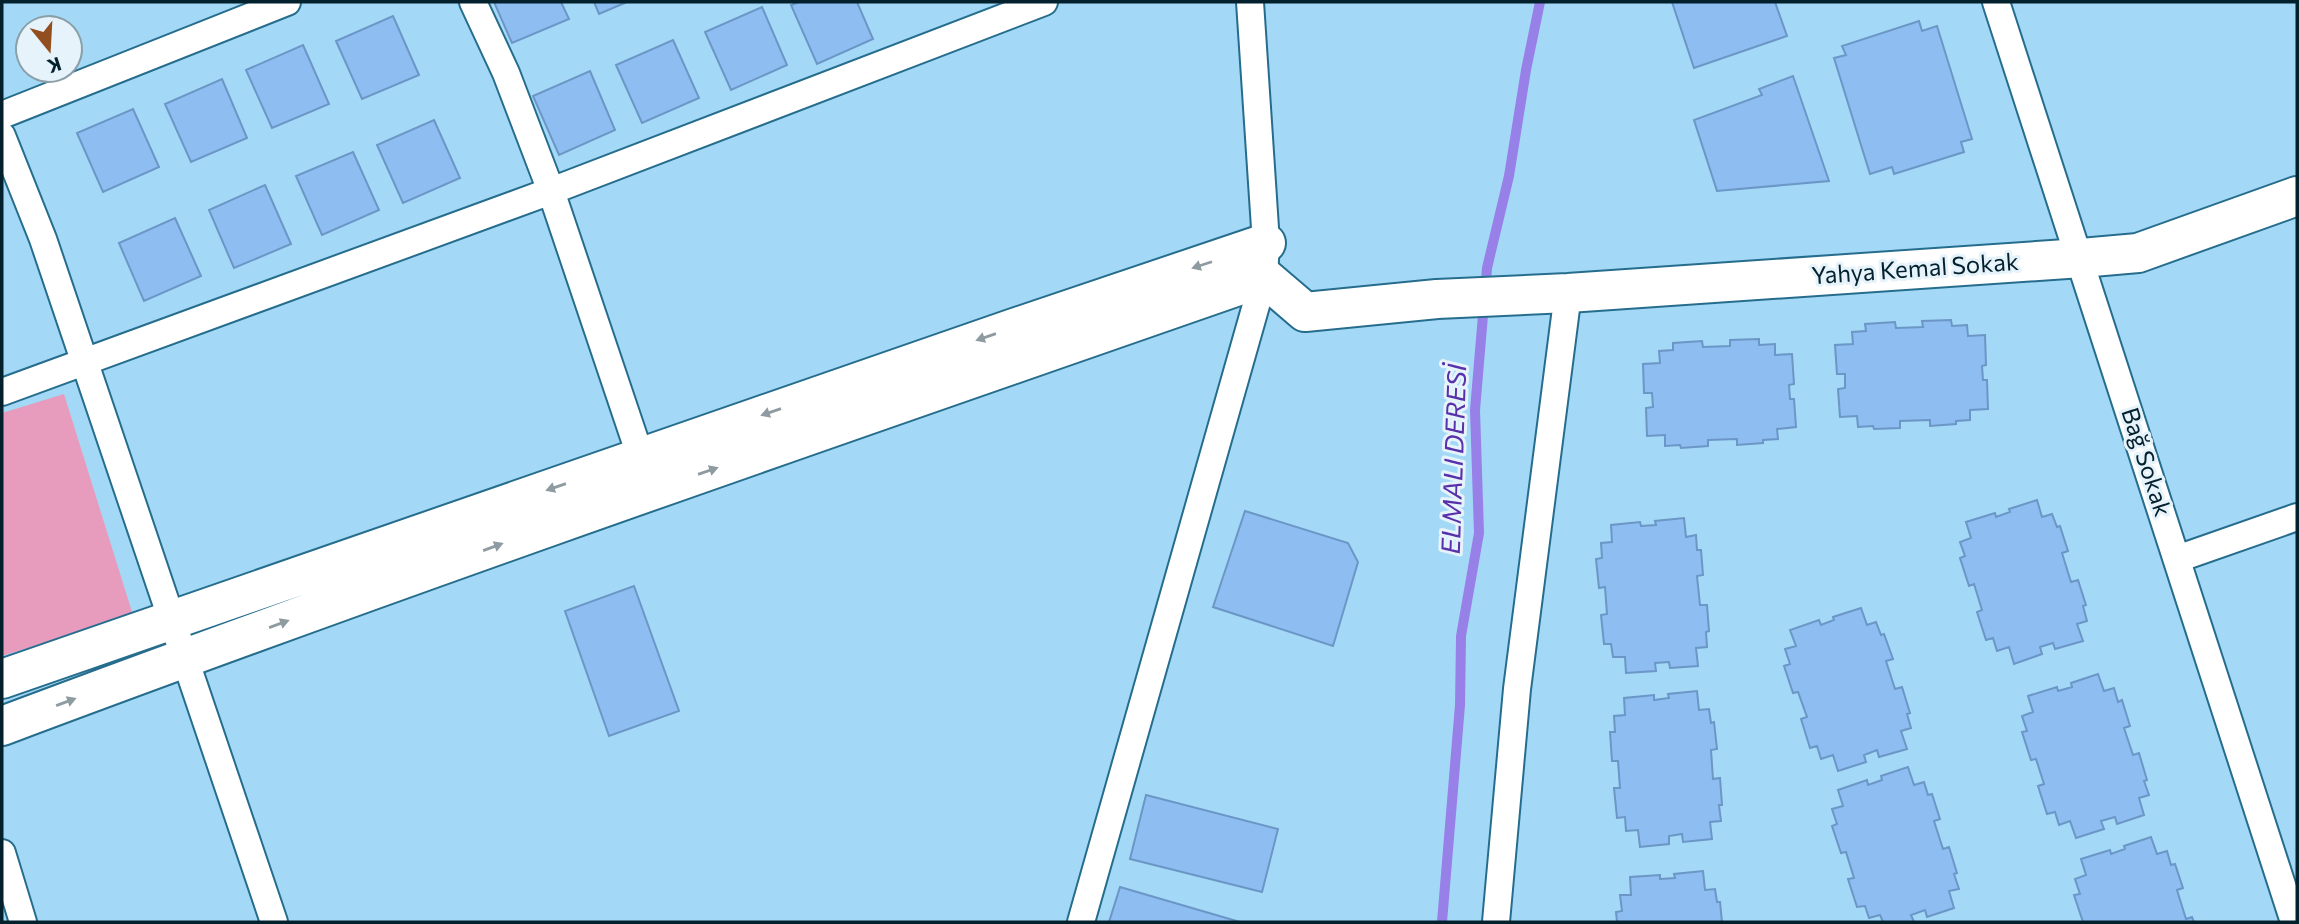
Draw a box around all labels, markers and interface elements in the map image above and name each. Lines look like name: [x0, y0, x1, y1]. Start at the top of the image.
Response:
north arrow: [14, 14, 84, 84]
text: K: [45, 53, 64, 79]
street label: Yahya Kemal Sokak: [1810, 246, 2020, 289]
one-way arrow: [1191, 260, 1212, 271]
one-way arrow: [975, 332, 996, 343]
water label: ELMALI DERESİ: [1434, 362, 1471, 555]
street label: Bağ Sokak: [2116, 403, 2179, 520]
one-way arrow: [761, 407, 782, 418]
one-way arrow: [697, 465, 718, 476]
one-way arrow: [546, 482, 567, 493]
one-way arrow: [483, 541, 504, 552]
one-way arrow: [269, 618, 290, 629]
one-way arrow: [55, 696, 76, 707]

